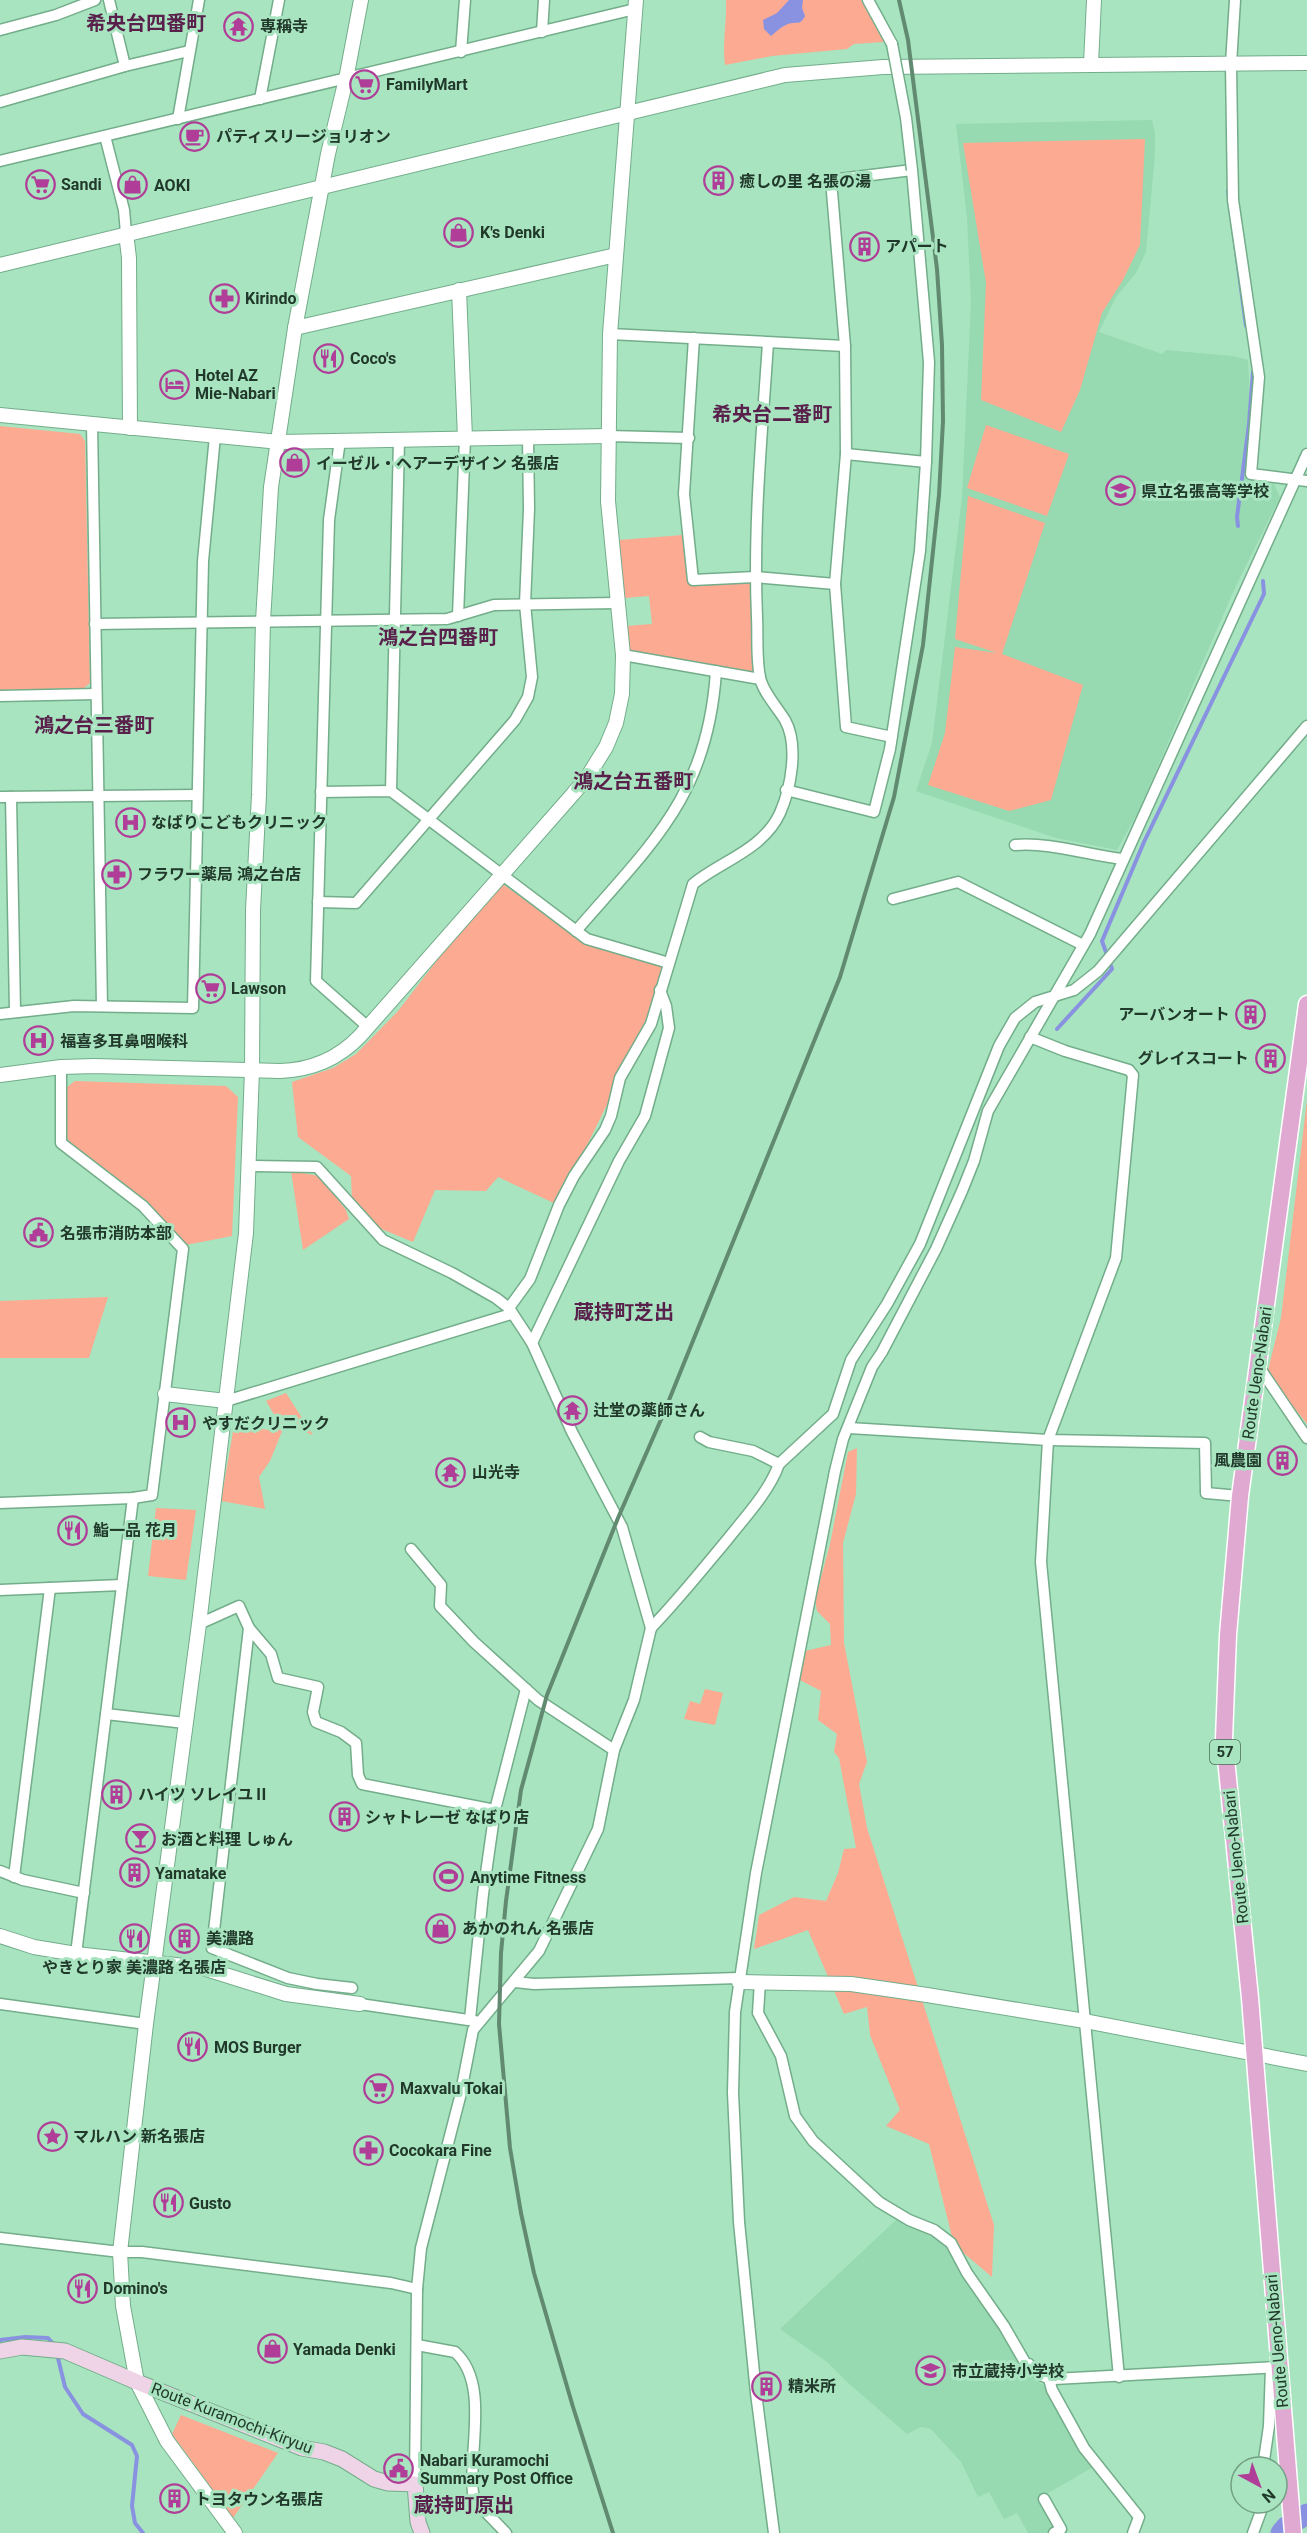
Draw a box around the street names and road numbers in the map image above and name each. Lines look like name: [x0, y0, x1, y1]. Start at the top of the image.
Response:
street label: Route Ueno-Nabari: [1238, 1305, 1276, 1441]
road number: 57: [1210, 1740, 1240, 1764]
street label: Route Ueno-Nabari: [1220, 1789, 1252, 1925]
street label: Route Ueno-Nabari: [1262, 2273, 1292, 2409]
street label: Route Kuramochi-Kiryuu: [149, 2378, 315, 2458]

